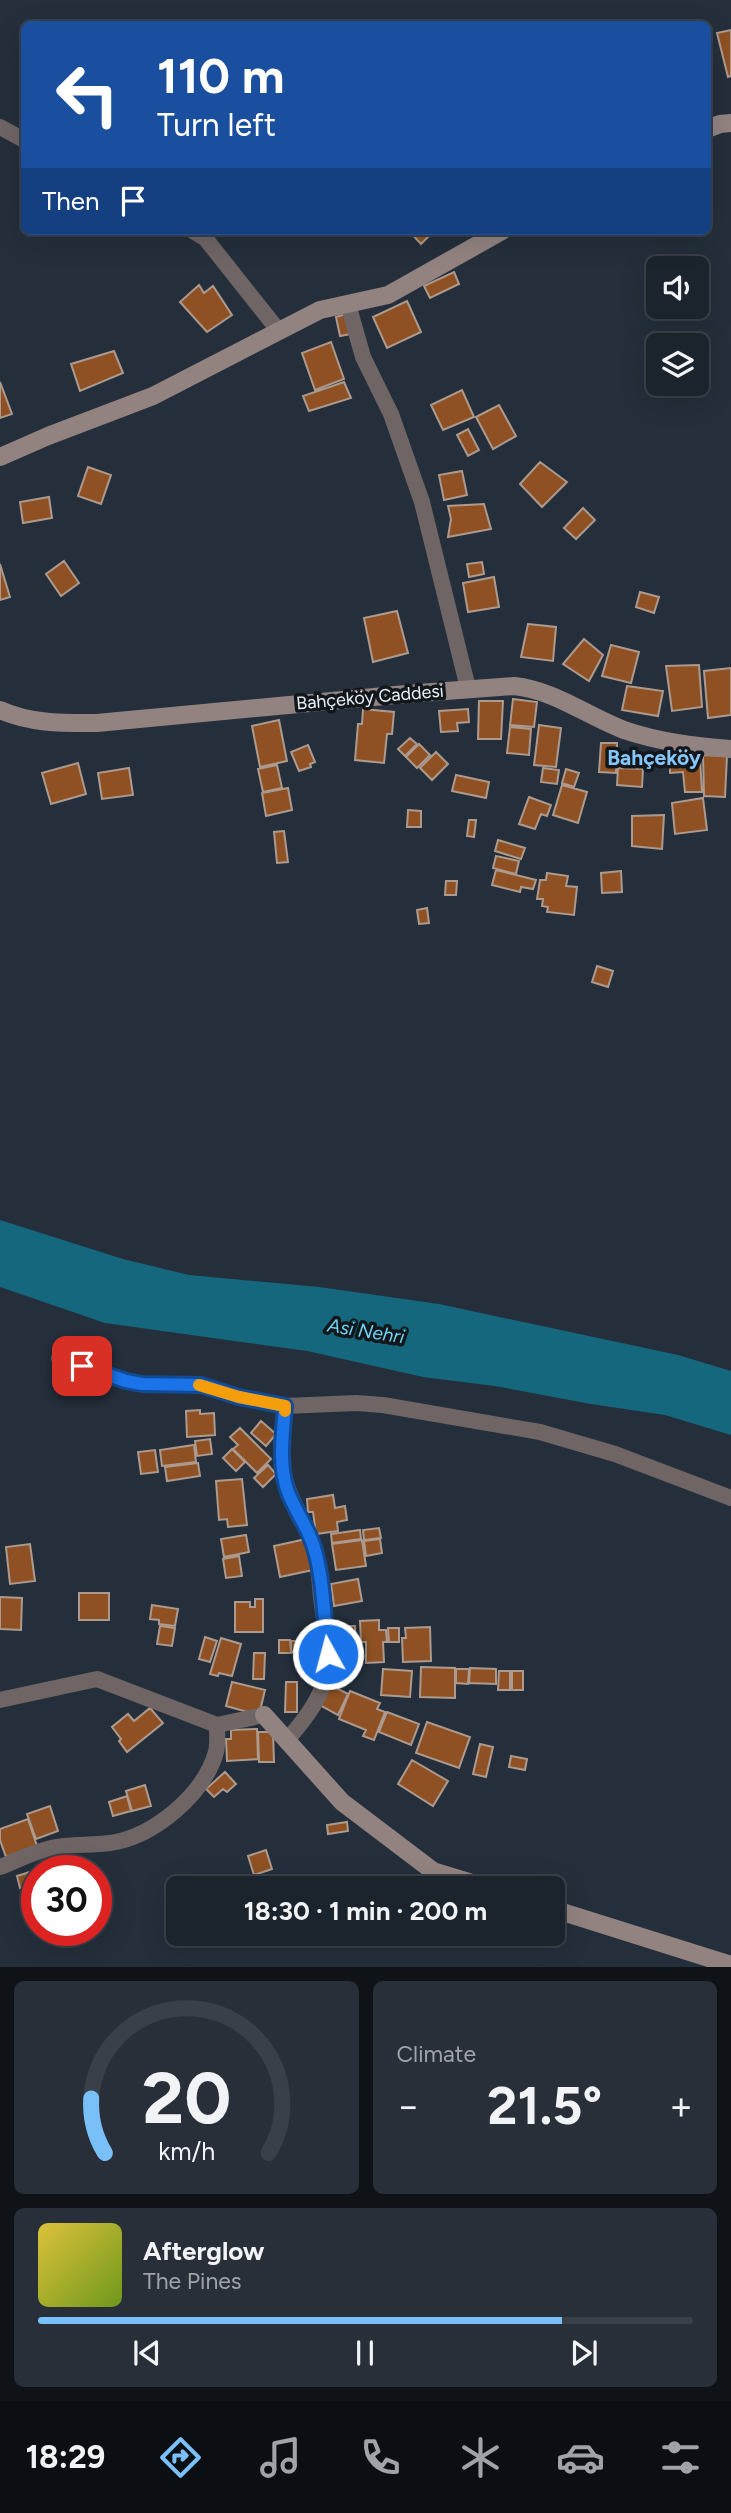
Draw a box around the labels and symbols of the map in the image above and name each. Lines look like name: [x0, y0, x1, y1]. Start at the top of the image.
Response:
street label: Bahçeköy Caddesi: [295, 680, 445, 714]
district label: Bahçeköy: [607, 745, 702, 770]
water label: Asi Nehri: [325, 1313, 407, 1349]
pin: [52, 1336, 112, 1396]
position arrow: [291, 1617, 365, 1691]
speed limit sign: 30: [21, 1855, 112, 1946]

